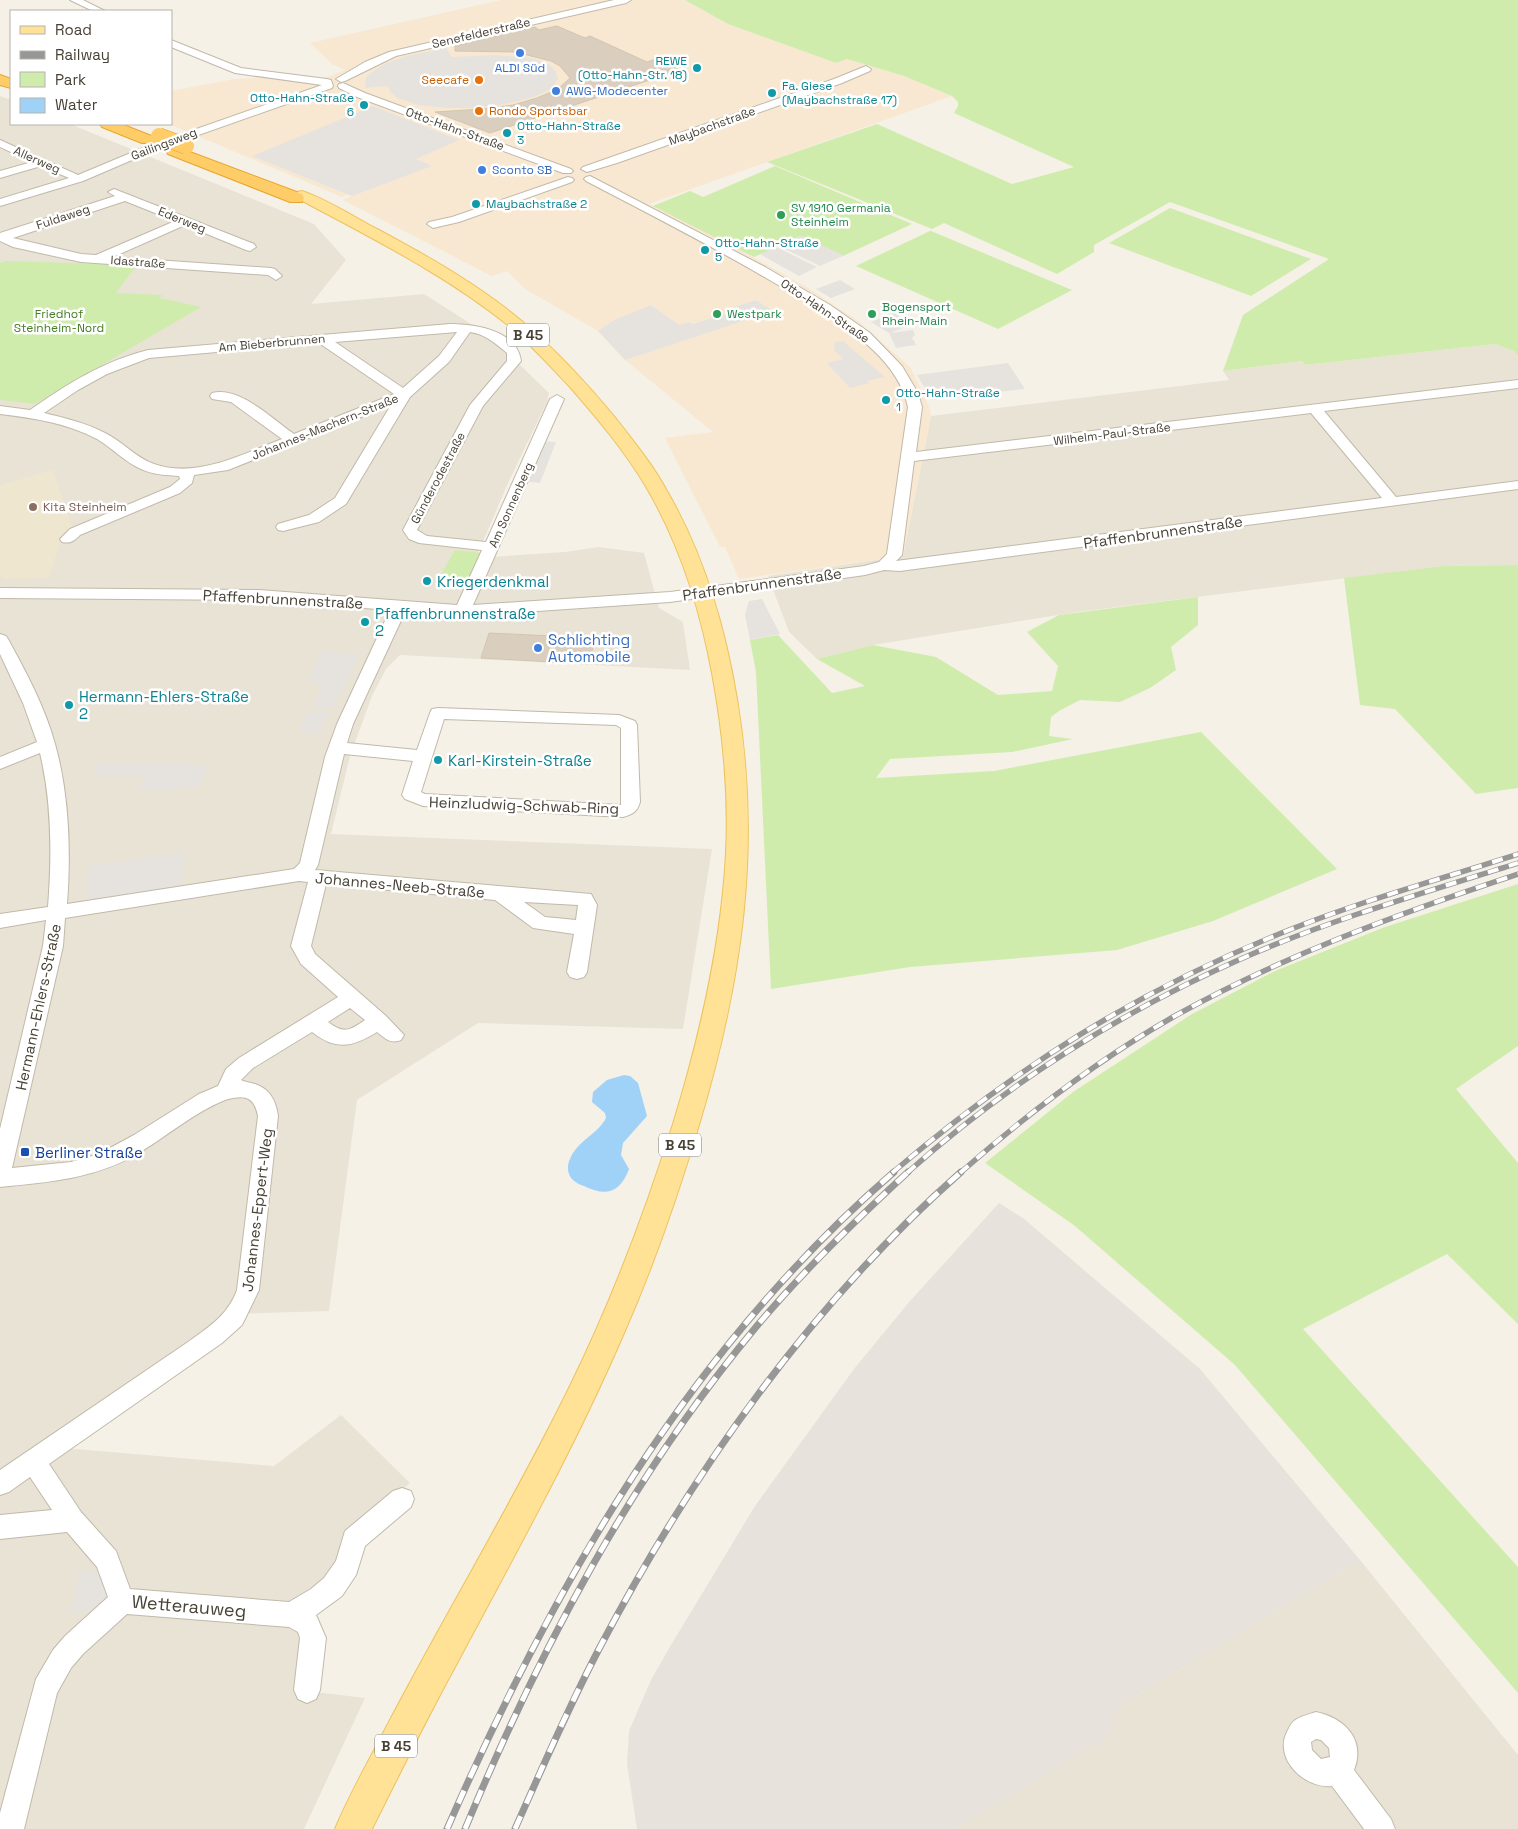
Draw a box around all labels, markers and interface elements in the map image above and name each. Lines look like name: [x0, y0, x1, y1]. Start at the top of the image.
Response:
legend: [10, 10, 172, 125]
street label: Senefelderstraße: [430, 14, 532, 52]
text: Road: [55, 20, 92, 39]
text: Railway: [55, 45, 110, 64]
marker: ALDI Süd: [514, 47, 526, 59]
place label: REWE (Otto-Hahn-Str. 18): [578, 53, 687, 83]
place label: ALDI Süd: [495, 60, 545, 76]
marker: REWE (Otto-Hahn-Str. 18): [691, 62, 703, 74]
text: Park: [55, 70, 86, 89]
place label: Seecafe: [422, 72, 469, 88]
marker: Seecafe: [473, 74, 485, 86]
place label: Fa. Giese (Maybachstraße 17): [782, 78, 897, 108]
place label: AWG-Modecenter: [566, 83, 669, 99]
marker: AWG-Modecenter: [550, 85, 562, 97]
marker: Fa. Giese (Maybachstraße 17): [766, 87, 778, 99]
place label: Otto-Hahn-Straße 6: [250, 90, 354, 120]
text: Water: [55, 95, 98, 114]
marker: Otto-Hahn-Straße 6: [358, 99, 370, 111]
place label: Rondo Sportsbar: [489, 103, 588, 119]
street label: Maybachstraße: [666, 103, 758, 149]
street label: Otto-Hahn-Straße: [403, 104, 507, 154]
marker: Rondo Sportsbar: [473, 105, 485, 117]
place label: Otto-Hahn-Straße 3: [517, 118, 621, 148]
street label: Gailingsweg: [129, 124, 199, 164]
marker: Otto-Hahn-Straße 3: [501, 127, 513, 139]
street label: Allerweg: [11, 143, 63, 177]
place label: Sconto SB: [492, 162, 552, 178]
marker: Sconto SB: [476, 164, 488, 176]
place label: Maybachstraße 2: [486, 196, 587, 212]
marker: Maybachstraße 2: [470, 198, 482, 210]
place label: SV 1910 Germania Steinheim: [791, 200, 891, 230]
street label: Fuldaweg: [34, 201, 92, 233]
street label: Ederweg: [156, 203, 208, 237]
marker: SV 1910 Germania Steinheim: [775, 209, 787, 221]
place label: Otto-Hahn-Straße 5: [715, 235, 819, 265]
marker: Otto-Hahn-Straße 5: [699, 244, 711, 256]
street label: Idastraße: [110, 252, 166, 272]
street label: Otto-Hahn-Straße: [777, 275, 873, 347]
place label: Bogensport Rhein-Main: [882, 299, 951, 329]
park label: Friedhof Steinheim-Nord: [14, 306, 104, 336]
place label: Westpark: [727, 306, 782, 322]
marker: Westpark: [711, 308, 723, 320]
marker: Bogensport Rhein-Main: [866, 308, 878, 320]
road number: B 45: [507, 324, 549, 346]
street label: Am Bieberbrunnen: [218, 330, 326, 356]
place label: Otto-Hahn-Straße 1: [896, 385, 1000, 415]
street label: Johannes-Machern-Straße: [249, 390, 401, 464]
marker: Otto-Hahn-Straße 1: [880, 394, 892, 406]
street label: Wilhelm-Paul-Straße: [1053, 419, 1171, 449]
street label: Günderodestraße: [407, 429, 469, 527]
street label: Am Sonnenberg: [485, 460, 537, 550]
place label: Kita Steinheim: [43, 499, 127, 515]
marker: Kita Steinheim: [27, 501, 39, 513]
street label: Pfaffenbrunnenstraße: [1082, 511, 1244, 553]
street label: Pfaffenbrunnenstraße: [681, 563, 843, 605]
place label: Kriegerdenkmal: [437, 572, 549, 591]
marker: Kriegerdenkmal: [421, 575, 433, 587]
street label: Pfaffenbrunnenstraße: [202, 585, 364, 613]
place label: Pfaffenbrunnenstraße 2: [375, 604, 536, 640]
marker: Pfaffenbrunnenstraße 2: [359, 616, 371, 628]
place label: Schlichting Automobile: [548, 630, 631, 666]
marker: Schlichting Automobile: [532, 642, 544, 654]
place label: Hermann-Ehlers-Straße 2: [79, 687, 249, 723]
marker: Hermann-Ehlers-Straße 2: [63, 699, 75, 711]
place label: Karl-Kirstein-Straße: [448, 751, 592, 770]
marker: Karl-Kirstein-Straße: [432, 754, 444, 766]
street label: Heinzludwig-Schwab-Ring: [429, 792, 619, 818]
street label: Johannes-Neeb-Straße: [314, 868, 486, 902]
street label: Hermann-Ehlers-Straße: [11, 922, 65, 1092]
street label: Johannes-Eppert-Weg: [238, 1127, 276, 1293]
road number: B 45: [659, 1134, 701, 1156]
place label: Berliner Straße: [35, 1143, 143, 1162]
marker: Berliner Straße: [19, 1146, 31, 1158]
street label: Wetterauweg: [131, 1590, 247, 1622]
road number: B 45: [375, 1734, 417, 1758]

